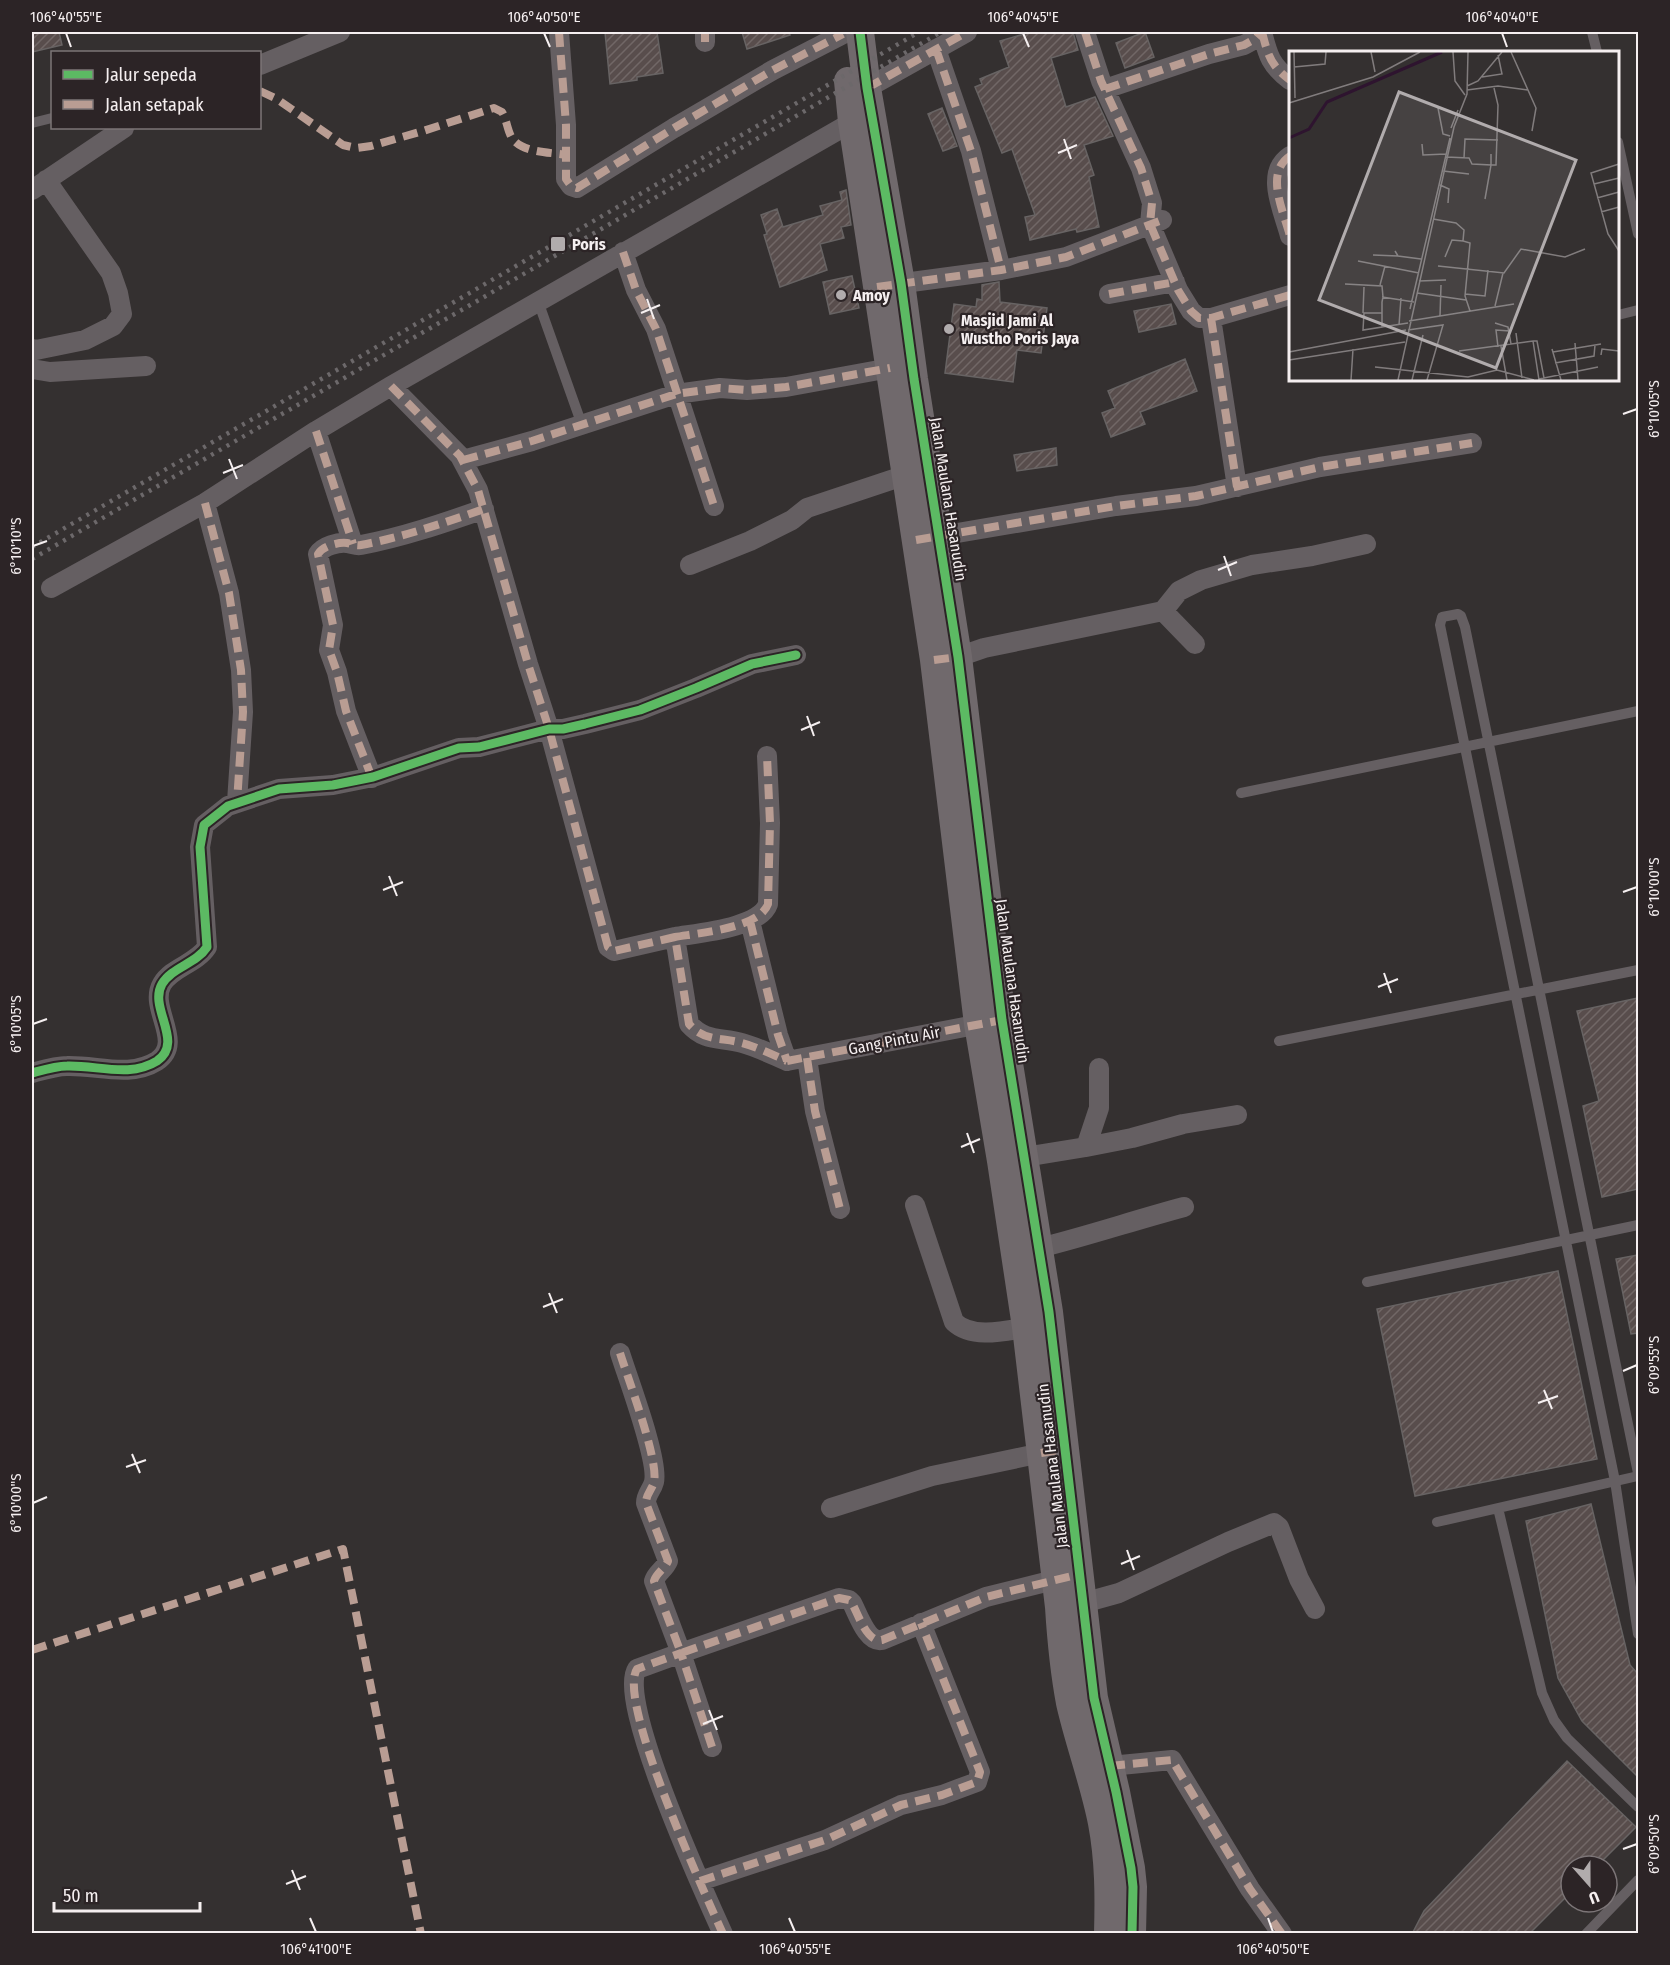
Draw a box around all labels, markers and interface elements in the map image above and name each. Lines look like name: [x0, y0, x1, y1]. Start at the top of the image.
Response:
text: 106°40'55"E: [30, 8, 102, 26]
text: 106°40'50"E: [507, 8, 581, 26]
text: 106°40'45"E: [987, 8, 1059, 26]
text: 106°40'40"E: [1466, 8, 1538, 26]
legend: [51, 51, 261, 129]
inset map: [1289, 51, 1619, 381]
text: Jalur sepeda: [105, 64, 197, 86]
text: Jalan setapak: [105, 94, 204, 116]
marker: Poris: [549, 235, 567, 253]
place label: Poris: [572, 235, 606, 254]
place label: Amoy: [852, 286, 890, 305]
marker: Amoy: [834, 288, 848, 302]
place label: Masjid Jami Al Wustho Poris Jaya: [961, 311, 1079, 348]
marker: Masjid Jami Al Wustho Poris Jaya: [942, 322, 956, 336]
text: 6°10'05"S: [1645, 380, 1663, 438]
street label: Jalan Maulana Hasanudin: [926, 416, 971, 582]
text: 6°10'10"S: [7, 517, 25, 575]
text: 6°10'00"S: [1645, 857, 1663, 917]
street label: Jalan Maulana Hasanudin: [992, 898, 1033, 1064]
text: 6°10'05"S: [7, 995, 25, 1053]
street label: Gang Pintu Air: [847, 1022, 942, 1059]
text: 6°09'55"S: [1645, 1336, 1663, 1394]
street label: Jalan Maulana Hasanudin: [1033, 1383, 1072, 1549]
text: 6°10'00"S: [7, 1473, 25, 1533]
text: 6°09'50"S: [1645, 1814, 1663, 1874]
north arrow: [1559, 1854, 1619, 1914]
scale bar: [54, 1875, 200, 1913]
text: 50 m: [63, 1885, 99, 1907]
text: U: [1586, 1887, 1602, 1908]
text: 106°41'00"E: [280, 1940, 352, 1958]
text: 106°40'55"E: [759, 1940, 831, 1958]
text: 106°40'50"E: [1236, 1940, 1310, 1958]

